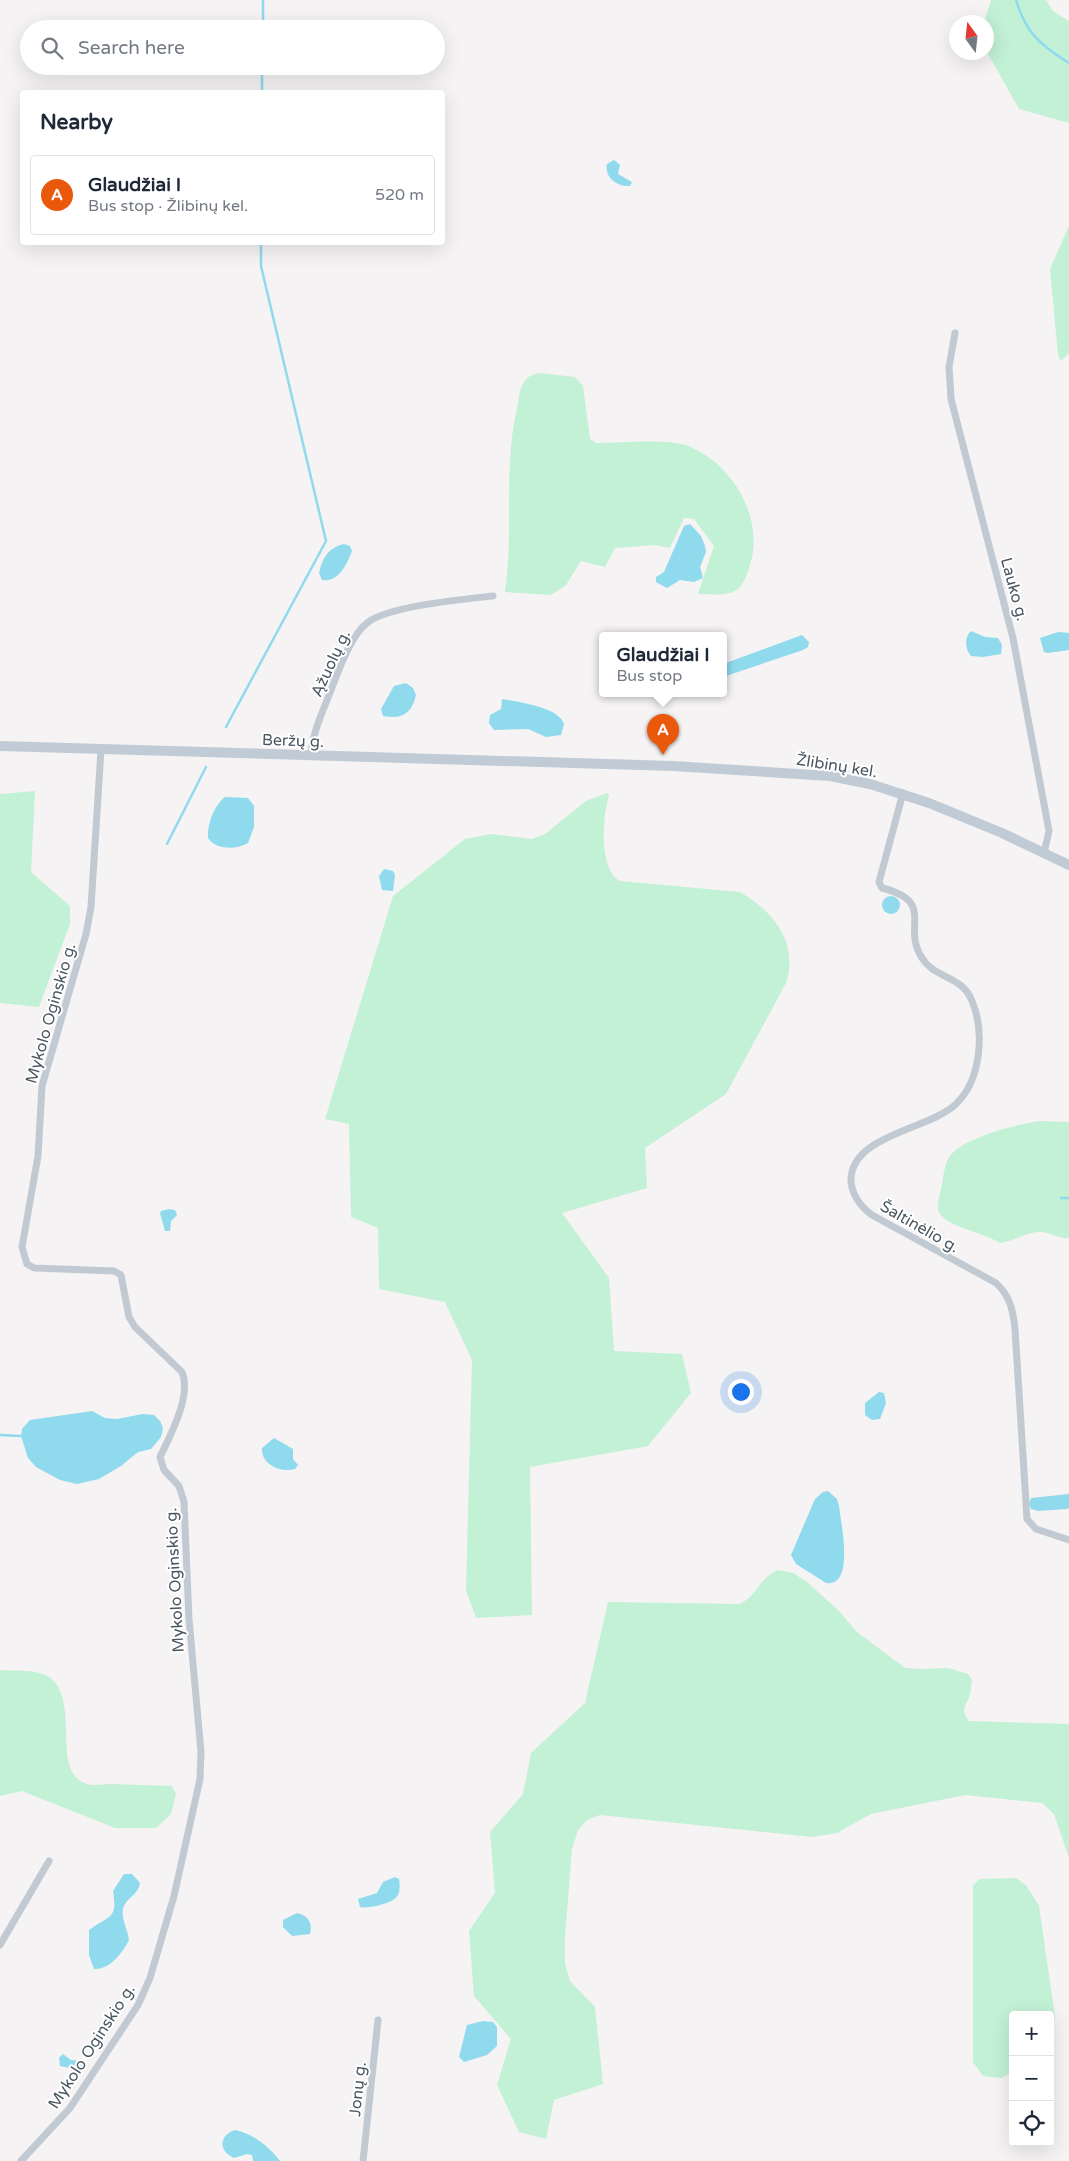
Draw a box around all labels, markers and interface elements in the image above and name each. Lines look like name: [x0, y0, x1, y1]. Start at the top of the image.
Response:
north arrow: [949, 15, 994, 60]
search box: [20, 20, 445, 75]
icon: search: [38, 34, 66, 62]
text: Search here: [78, 37, 185, 59]
text: Nearby: [40, 110, 113, 135]
text: Glaudžiai I: [88, 174, 181, 196]
text: A: [51, 185, 63, 205]
text: 520 m: [375, 185, 424, 205]
text: Bus stop · Žlibinų kel.: [88, 196, 248, 216]
street label: Lauko g.: [996, 555, 1032, 623]
street label: Ąžuolų g.: [307, 627, 355, 700]
popup: [599, 632, 727, 697]
text: Glaudžiai I: [616, 644, 710, 666]
text: Bus stop: [616, 666, 682, 686]
pin: A: [647, 714, 679, 755]
street label: Beržų g.: [261, 730, 324, 752]
street label: Žlibinų kel.: [795, 750, 879, 782]
street label: Mykolo Oginskio g.: [21, 941, 81, 1086]
street label: Šaltinėlio g.: [876, 1196, 963, 1257]
your location: [728, 1379, 754, 1405]
street label: Mykolo Oginskio g.: [161, 1507, 189, 1653]
street label: Mykolo Oginskio g.: [44, 1980, 140, 2113]
map controls: [1009, 2011, 1054, 2146]
button: +: [1009, 2011, 1054, 2056]
button: −: [1009, 2056, 1054, 2101]
street label: Jonų g.: [345, 2061, 371, 2118]
button: locate: [1009, 2101, 1054, 2146]

